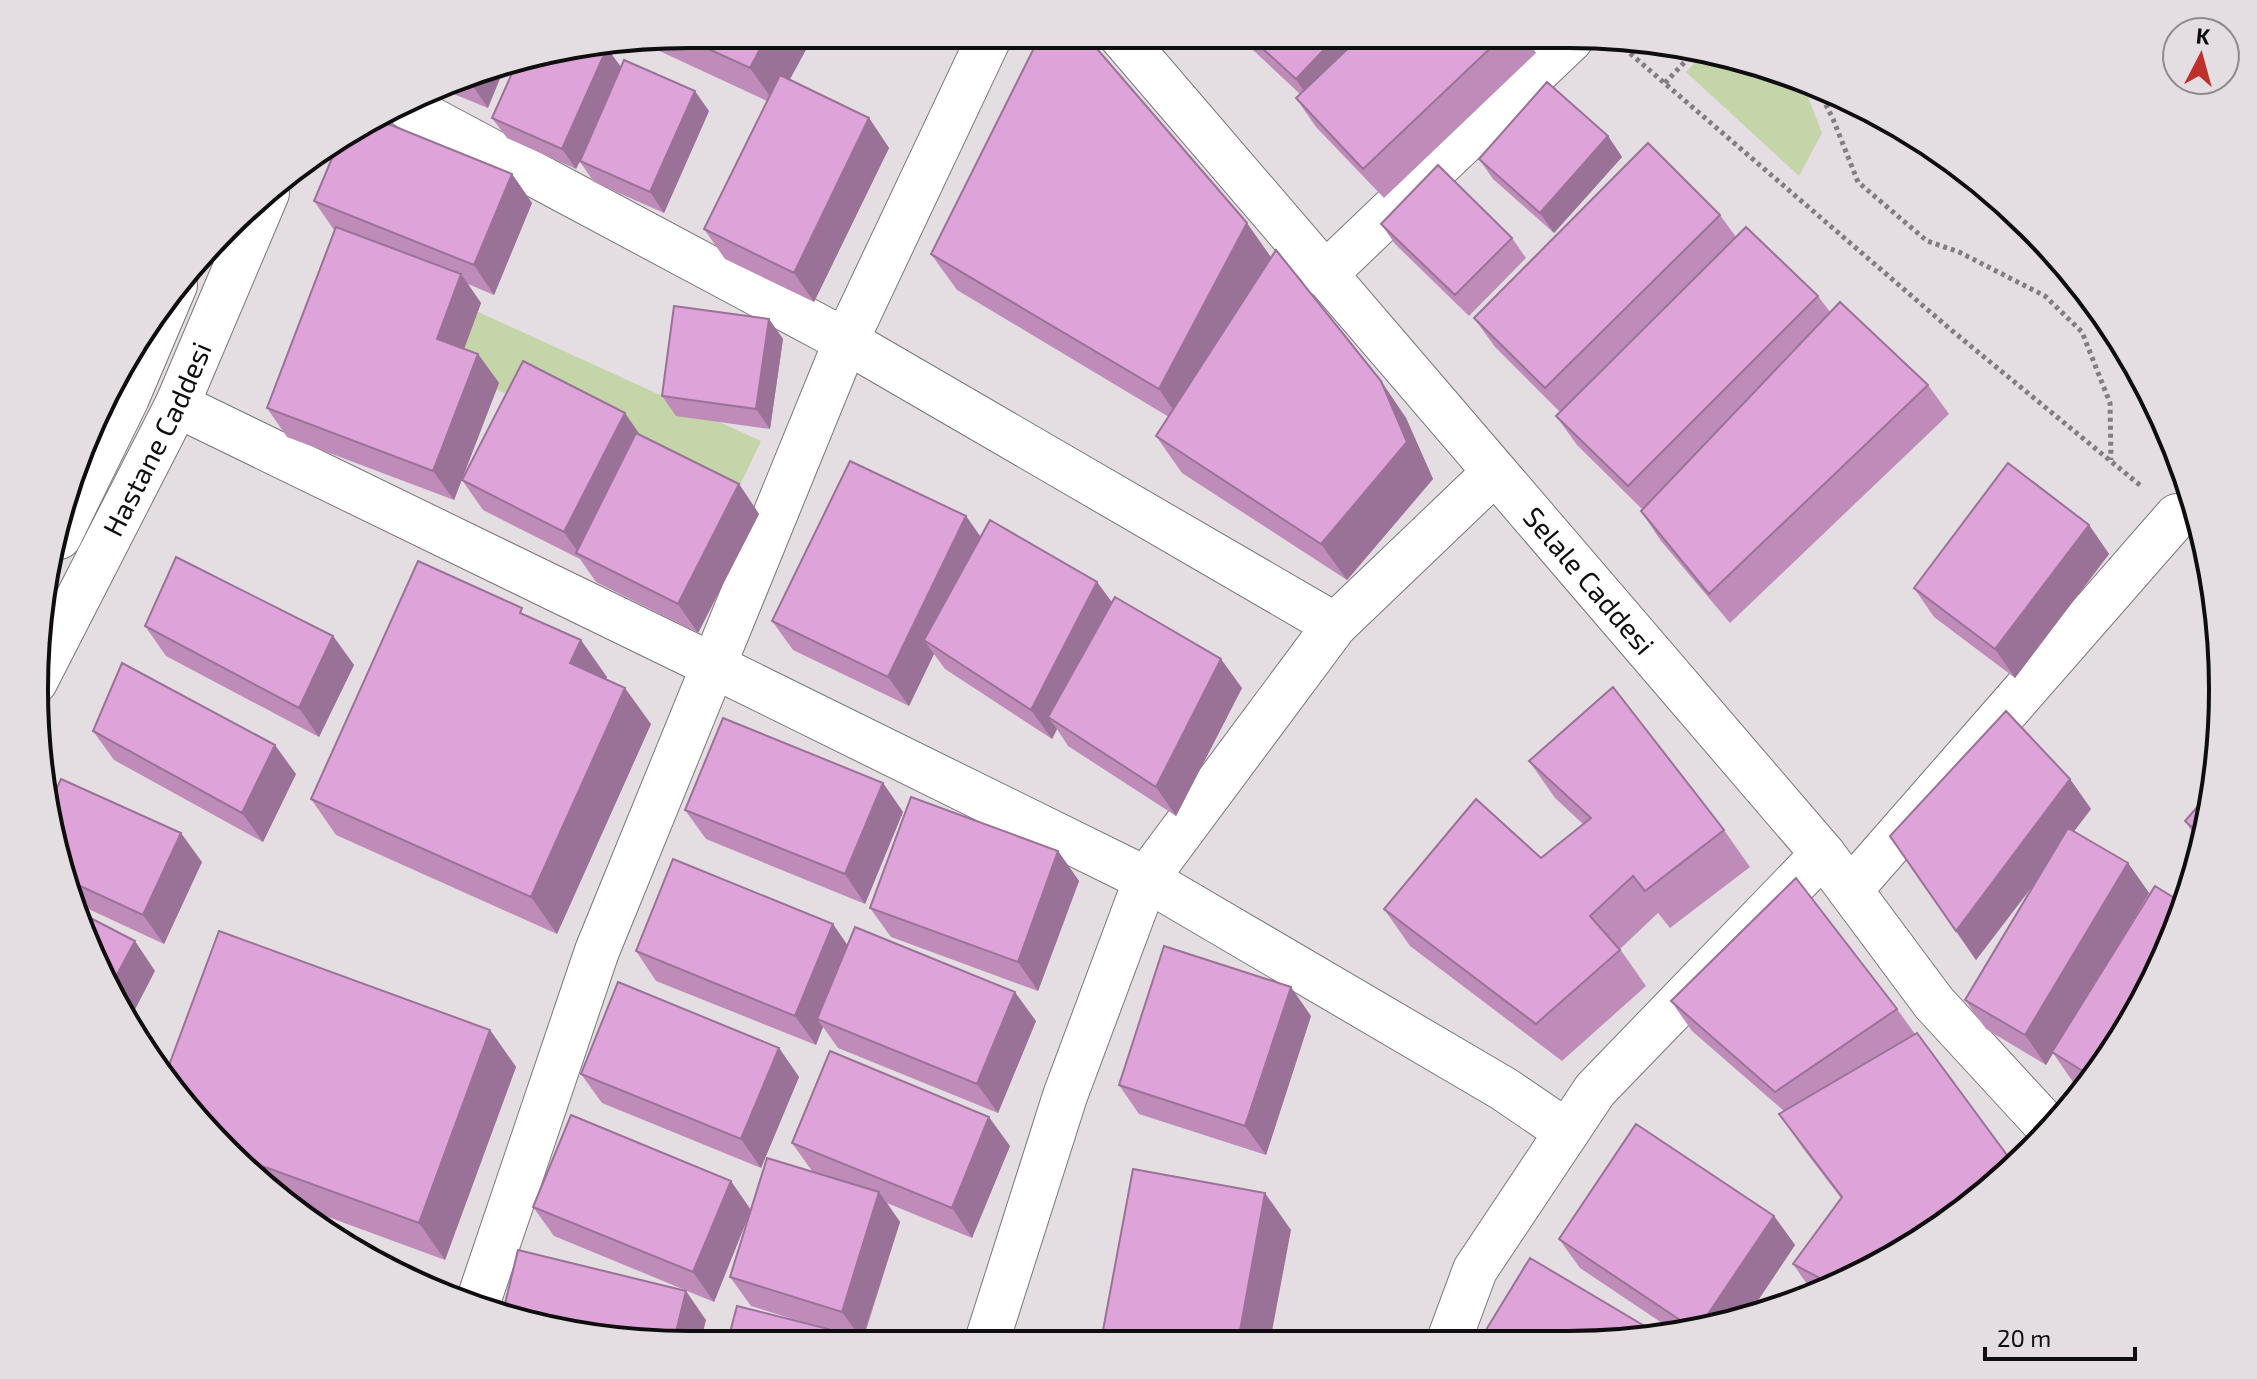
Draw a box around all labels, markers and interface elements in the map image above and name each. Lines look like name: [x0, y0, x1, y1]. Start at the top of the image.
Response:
north arrow: [2161, 16, 2241, 96]
text: K: [2195, 21, 2212, 49]
street label: Hastane Caddesi: [95, 337, 218, 541]
street label: Selale Caddesi: [1517, 499, 1662, 661]
scale bar: [1985, 1311, 2135, 1361]
text: 20 m: [1997, 1323, 2051, 1352]

